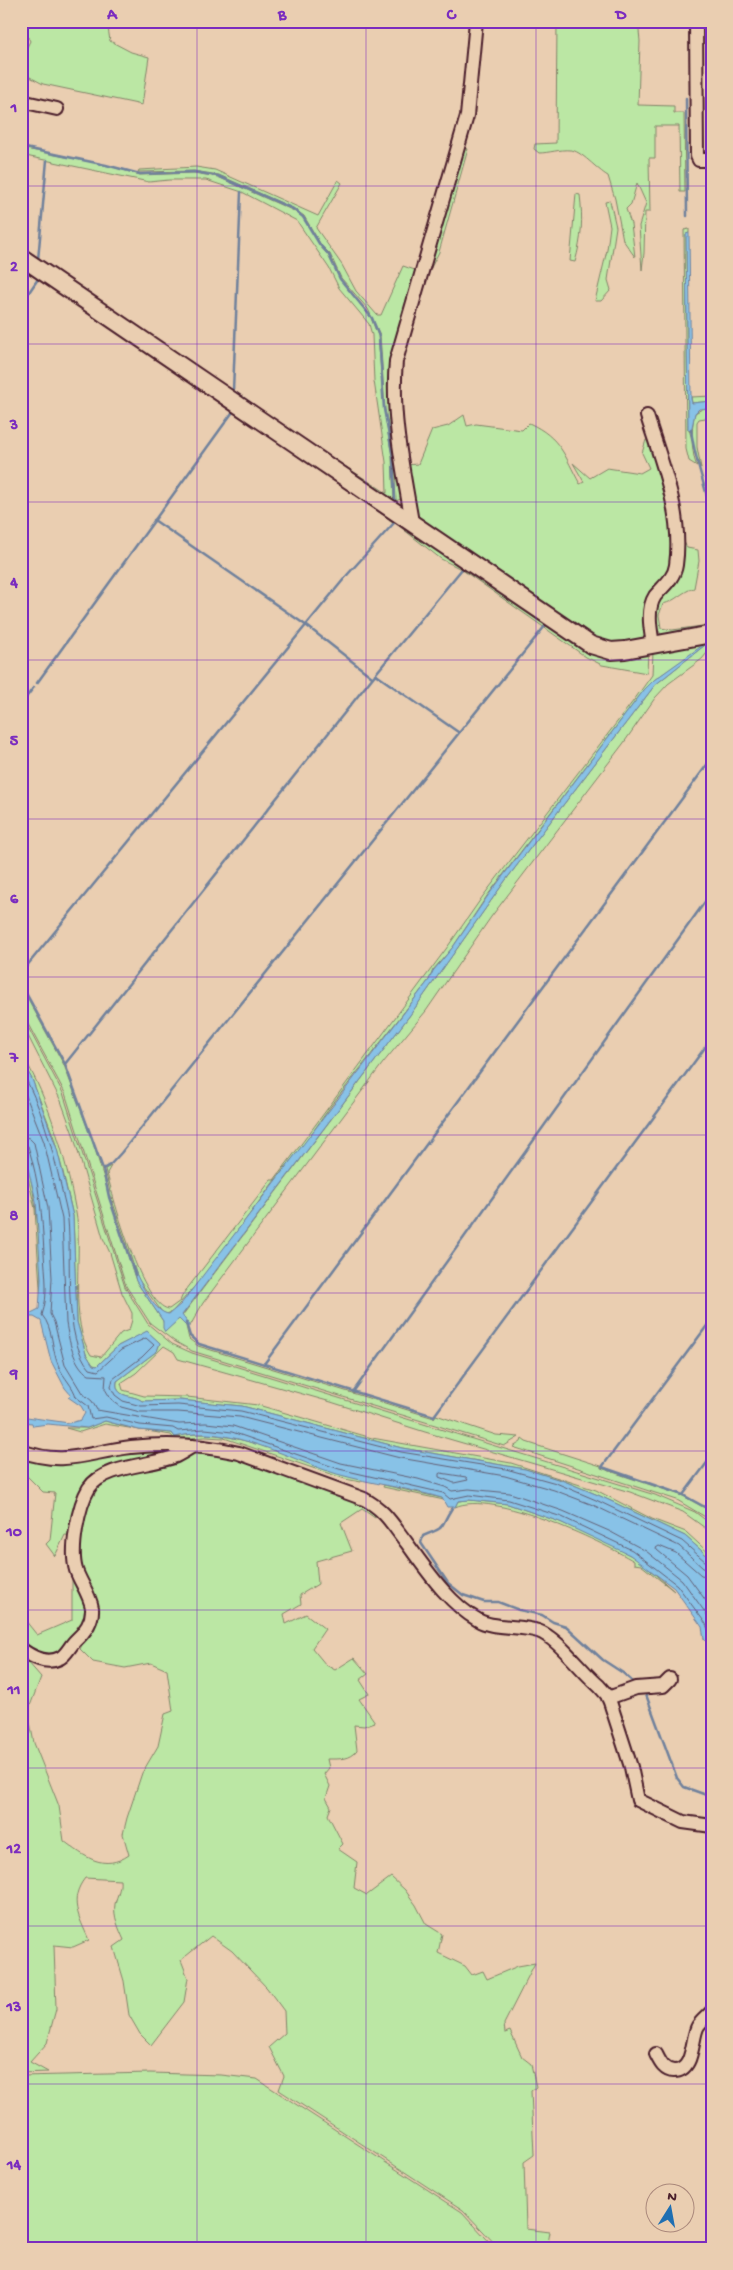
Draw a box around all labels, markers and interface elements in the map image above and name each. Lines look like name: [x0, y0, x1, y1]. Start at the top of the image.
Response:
text: A: [106, 7, 118, 26]
text: B: [277, 7, 287, 26]
text: C: [446, 7, 457, 26]
text: D: [614, 7, 627, 26]
text: 1: [10, 100, 17, 119]
text: 2: [10, 259, 18, 278]
text: 3: [9, 417, 18, 436]
text: 4: [9, 575, 18, 594]
text: 5: [10, 733, 19, 752]
text: 6: [10, 891, 19, 910]
text: 7: [9, 1050, 19, 1069]
text: 8: [10, 1208, 19, 1227]
text: 9: [9, 1366, 18, 1385]
text: 10: [5, 1524, 22, 1543]
text: 11: [7, 1682, 20, 1701]
text: 12: [6, 1841, 21, 1860]
text: 13: [6, 1999, 21, 2018]
text: 14: [6, 2157, 21, 2176]
north arrow: [646, 2182, 696, 2232]
text: N: [666, 2188, 678, 2207]

